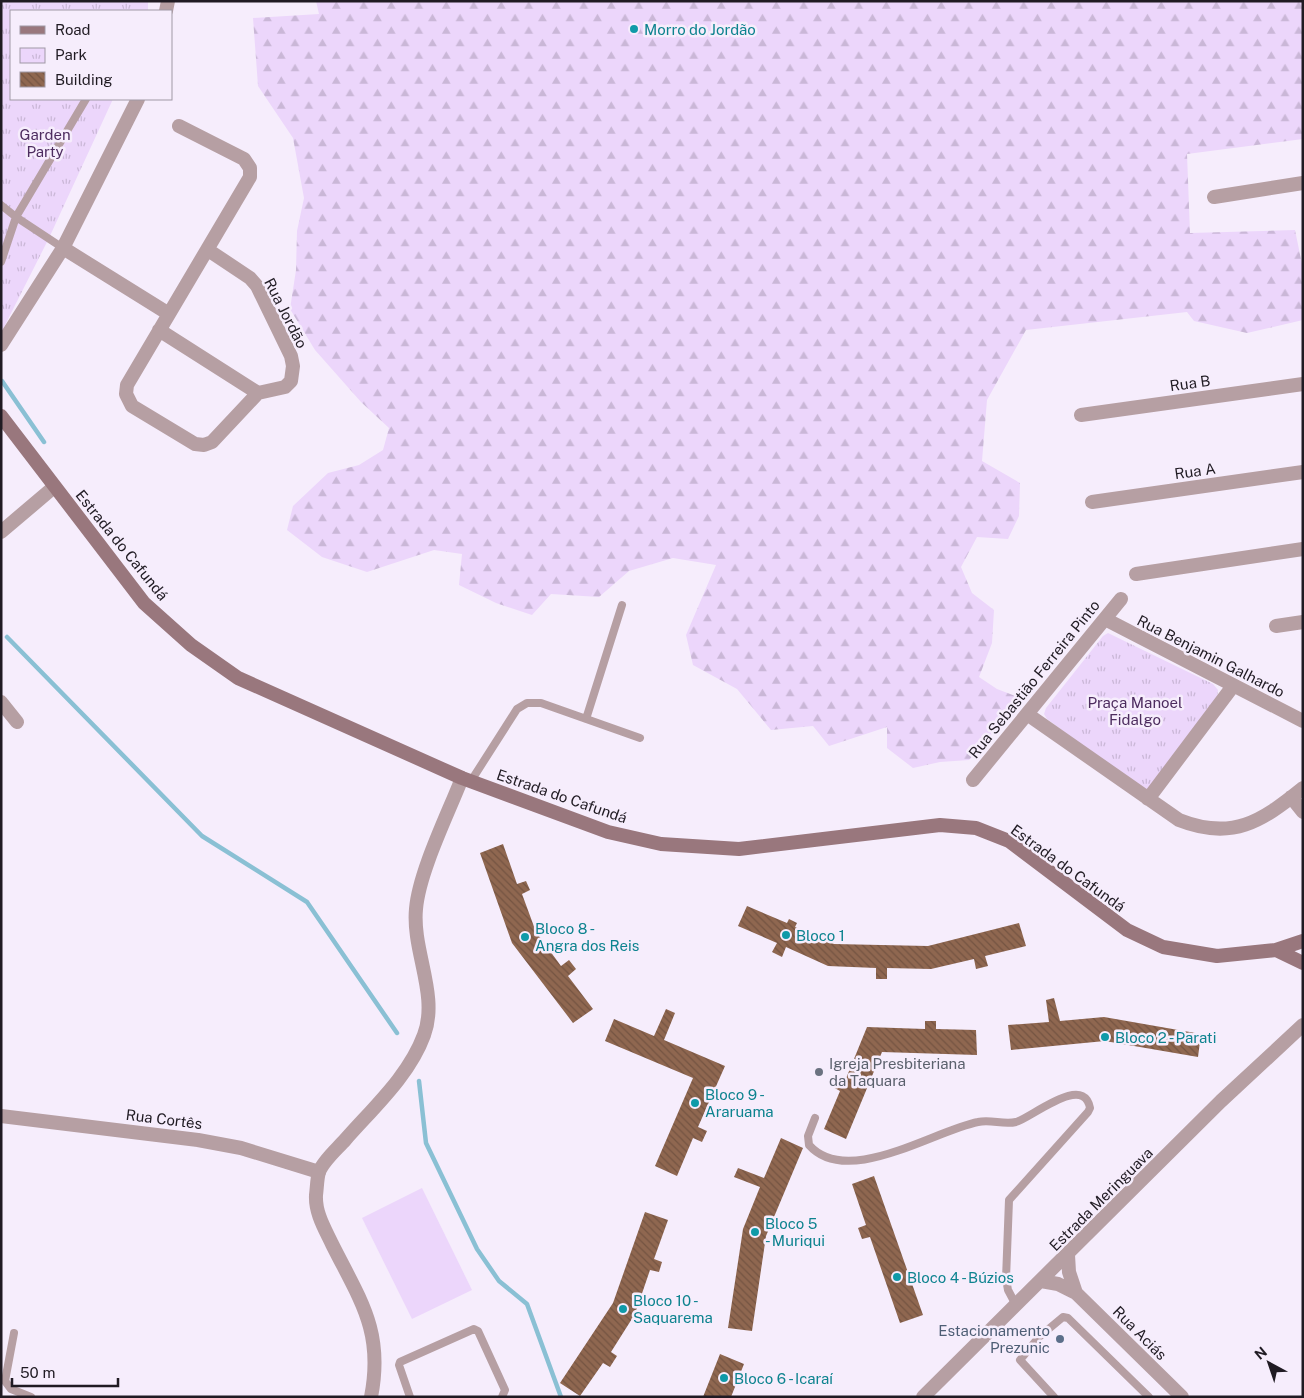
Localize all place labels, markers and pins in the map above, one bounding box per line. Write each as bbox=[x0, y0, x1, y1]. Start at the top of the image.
place label: Morro do Jordão bbox=[644, 21, 756, 38]
marker: Morro do Jordão bbox=[628, 23, 640, 35]
place label: Bloco 8 - Angra dos Reis bbox=[535, 920, 639, 954]
place label: Bloco 1 bbox=[796, 927, 845, 944]
marker: Bloco 1 bbox=[780, 929, 792, 941]
marker: Bloco 8 - Angra dos Reis bbox=[519, 931, 531, 943]
place label: Bloco 2 - Parati bbox=[1115, 1029, 1216, 1046]
marker: Bloco 2 - Parati bbox=[1099, 1031, 1111, 1043]
place label: Igreja Presbiteriana da Taquara bbox=[829, 1055, 966, 1089]
marker: Igreja Presbiteriana da Taquara bbox=[813, 1066, 825, 1078]
place label: Bloco 9 - Araruama bbox=[705, 1086, 774, 1120]
marker: Bloco 9 - Araruama bbox=[689, 1097, 701, 1109]
place label: Bloco 5 - Muriqui bbox=[765, 1215, 825, 1249]
marker: Bloco 5 - Muriqui bbox=[749, 1226, 761, 1238]
place label: Bloco 4 - Búzios bbox=[907, 1269, 1014, 1286]
marker: Bloco 4 - Búzios bbox=[891, 1271, 903, 1283]
place label: Bloco 10 - Saquarema bbox=[633, 1292, 713, 1326]
marker: Bloco 10 - Saquarema bbox=[617, 1303, 629, 1315]
place label: Estacionamento Prezunic bbox=[938, 1322, 1050, 1356]
marker: Estacionamento Prezunic bbox=[1054, 1333, 1066, 1345]
place label: Bloco 6 - Icaraí bbox=[734, 1370, 833, 1387]
marker: Bloco 6 - Icaraí bbox=[718, 1372, 730, 1384]

